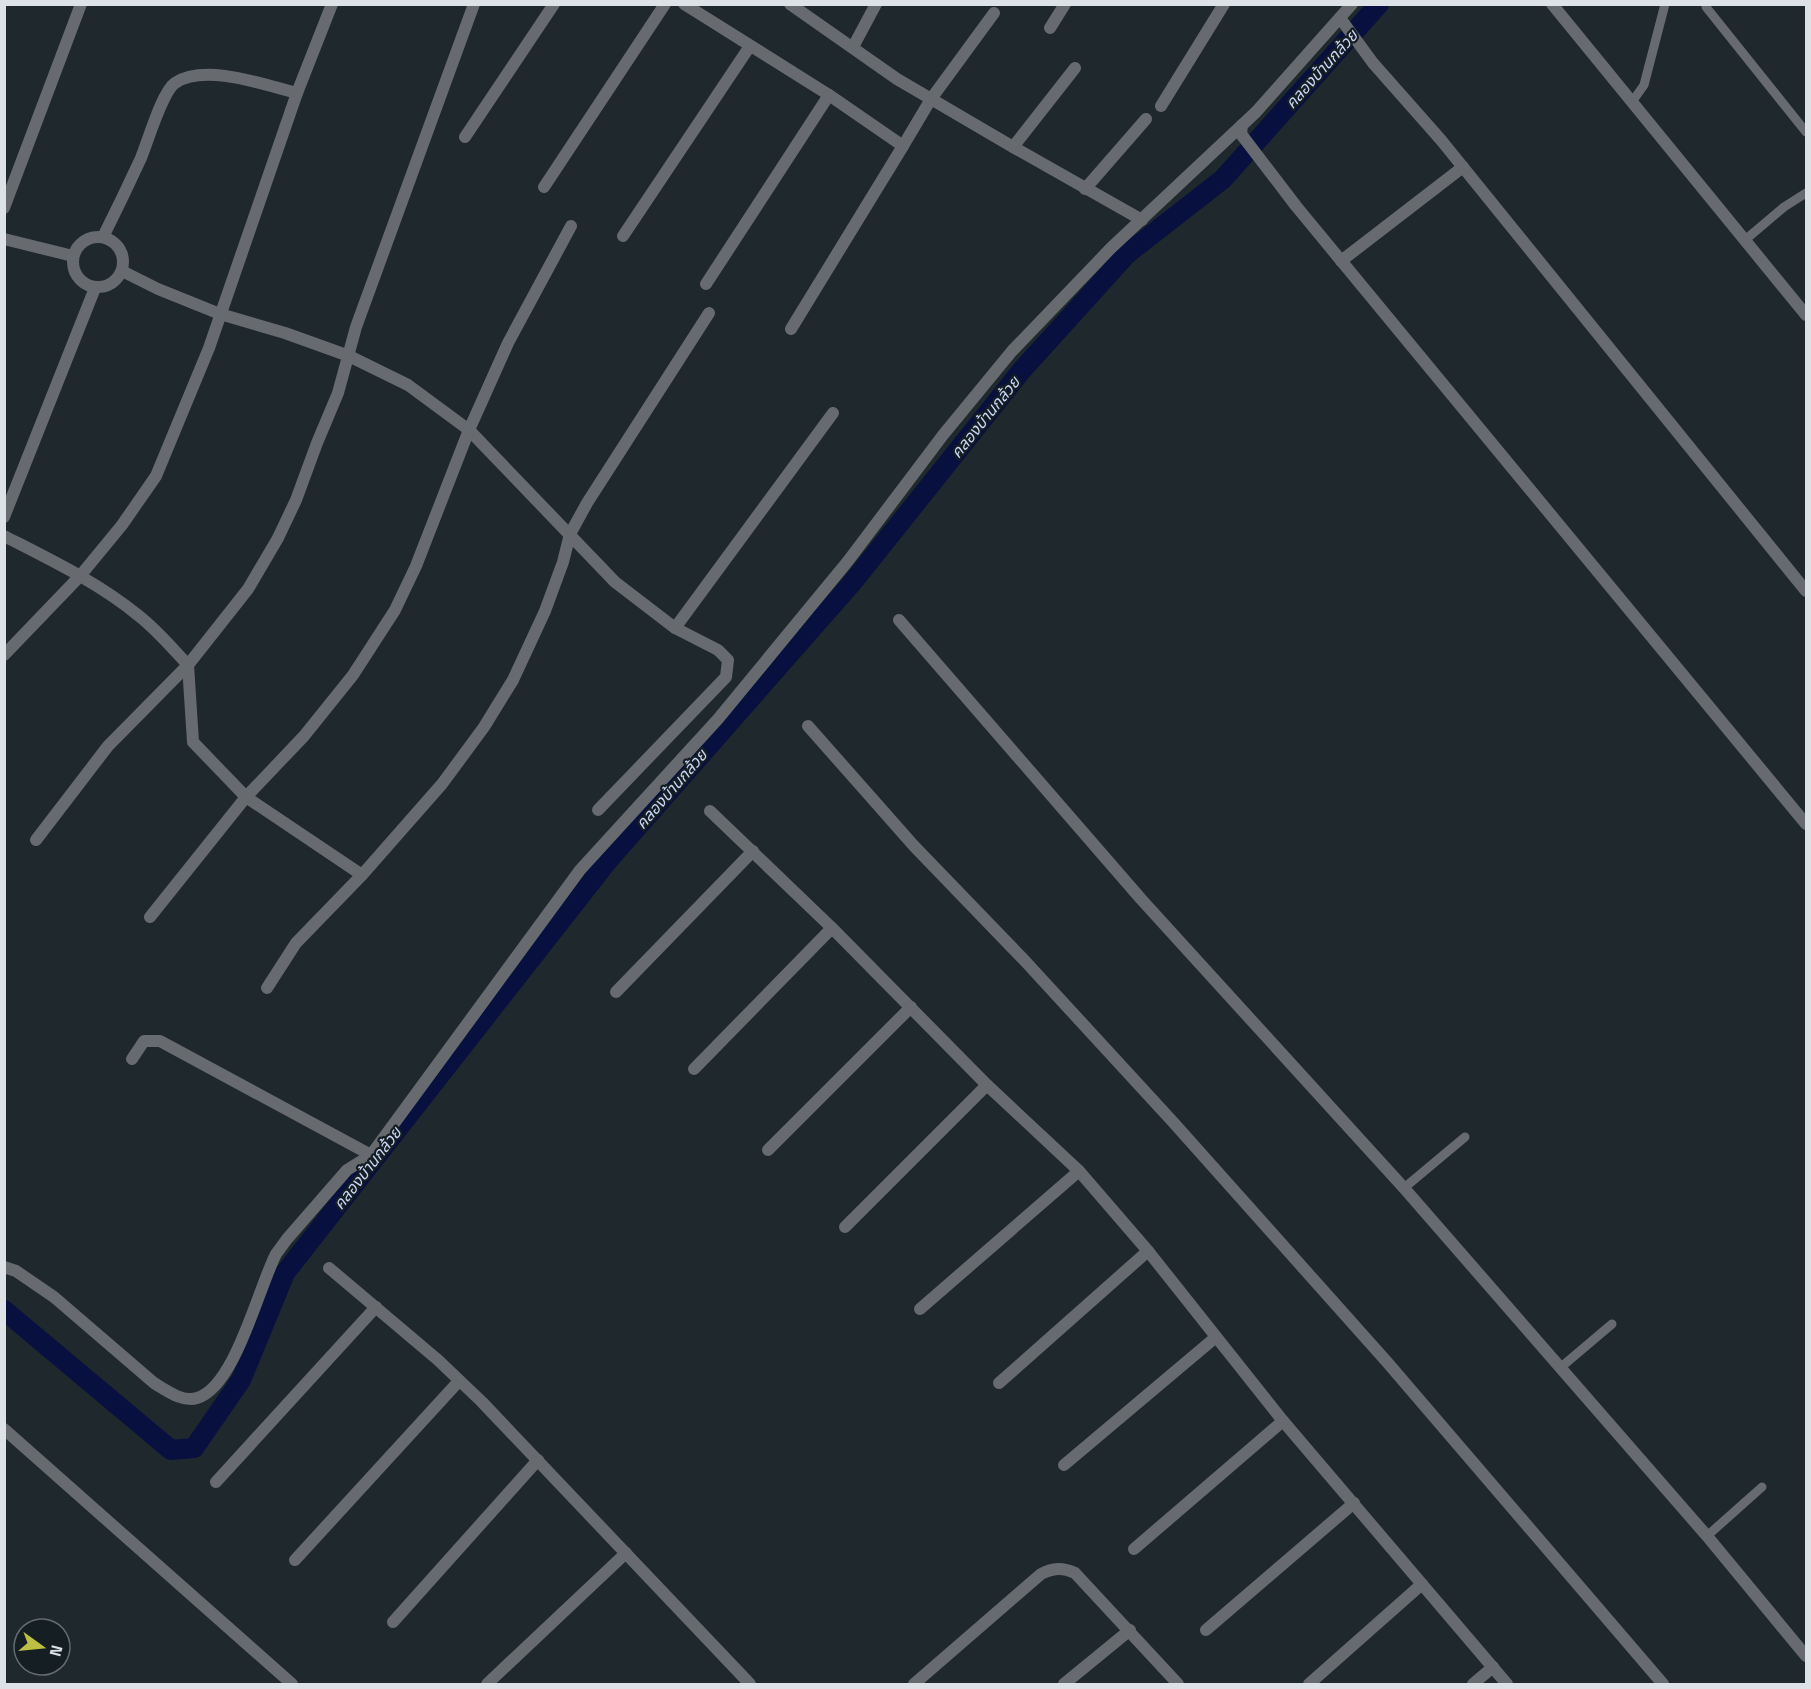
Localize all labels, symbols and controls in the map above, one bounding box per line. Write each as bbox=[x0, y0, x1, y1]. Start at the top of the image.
water label: คลองบ้านกล้วย bbox=[1279, 23, 1364, 114]
water label: คลองบ้านกล้วย bbox=[945, 370, 1026, 463]
water label: คลองบ้านกล้วย bbox=[630, 743, 713, 834]
water label: คลองบ้านกล้วย bbox=[327, 1121, 408, 1214]
north arrow bbox=[12, 1617, 72, 1677]
text: N bbox=[43, 1642, 70, 1659]

